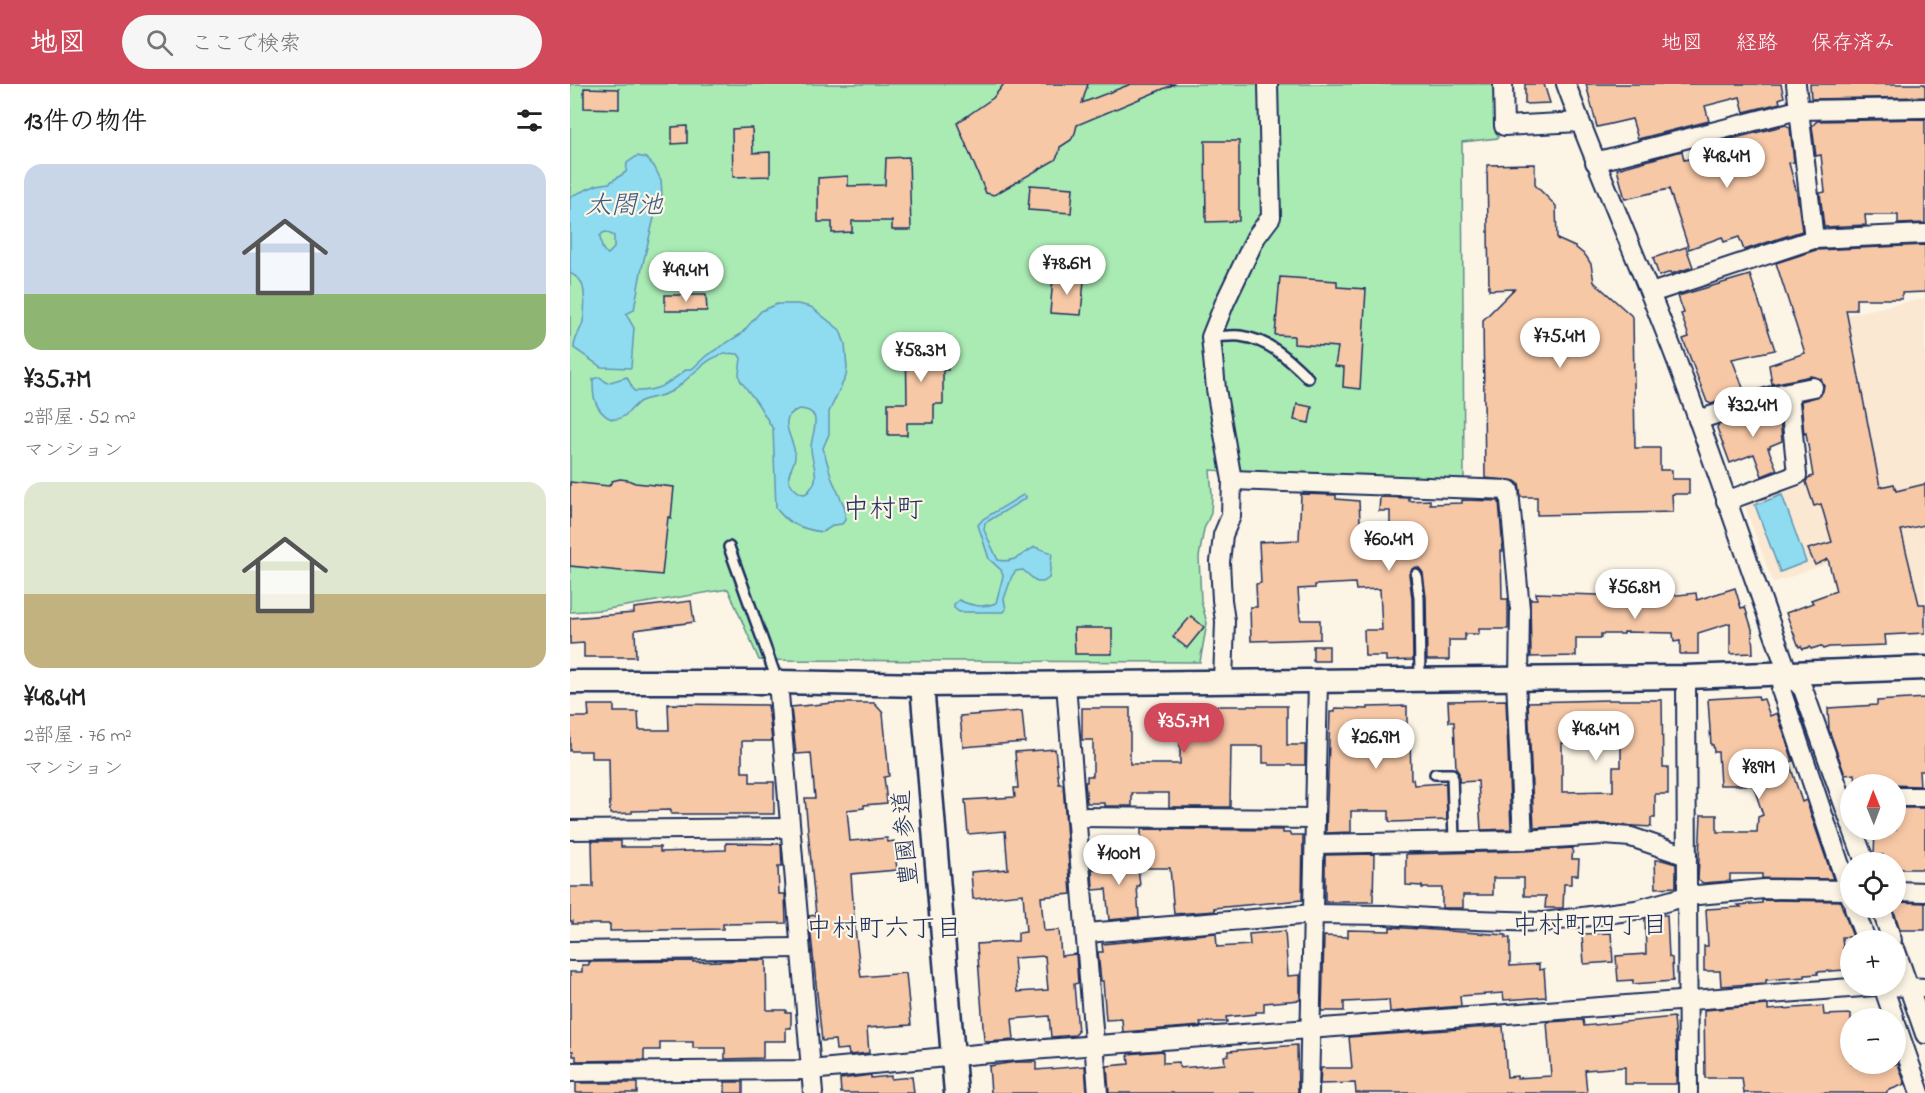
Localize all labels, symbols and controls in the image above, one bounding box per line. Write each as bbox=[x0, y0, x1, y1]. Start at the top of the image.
search box bbox=[122, 15, 542, 69]
text: 地図 bbox=[30, 24, 86, 65]
icon: search bbox=[143, 26, 176, 59]
text: ここで検索 bbox=[191, 29, 301, 61]
text: 地図 bbox=[1661, 29, 1703, 59]
text: 経路 bbox=[1736, 29, 1778, 59]
text: 保存済み bbox=[1811, 29, 1895, 59]
text: 13件の物件 bbox=[24, 104, 147, 142]
icon: filters bbox=[513, 104, 546, 137]
pin: ¥48.4M bbox=[1678, 138, 1776, 189]
text: ¥48.4M bbox=[1703, 143, 1751, 172]
water label: 太閤池 bbox=[585, 188, 664, 226]
icon: home bbox=[231, 203, 339, 311]
pin: ¥78.6M bbox=[1018, 245, 1116, 296]
text: ¥78.6M bbox=[1043, 250, 1091, 279]
pin: ¥49.4M bbox=[637, 252, 735, 303]
text: ¥49.4M bbox=[663, 257, 709, 286]
pin: ¥75.4M bbox=[1511, 318, 1609, 369]
text: ¥75.4M bbox=[1534, 323, 1586, 352]
pin: ¥58.3M bbox=[872, 332, 970, 383]
text: ¥58.3M bbox=[895, 337, 947, 366]
text: ¥35.7M bbox=[24, 362, 92, 400]
pin: ¥32.4M bbox=[1704, 387, 1802, 438]
text: ¥32.4M bbox=[1728, 392, 1778, 421]
text: 2部屋 · 52 m² bbox=[24, 404, 136, 433]
text: マンション bbox=[24, 437, 123, 466]
district label: 中村町 bbox=[843, 491, 924, 530]
icon: home bbox=[231, 521, 339, 629]
pin: ¥60.4M bbox=[1340, 521, 1438, 572]
text: ¥60.4M bbox=[1364, 526, 1414, 555]
pin: ¥56.8M bbox=[1586, 569, 1684, 620]
text: ¥56.8M bbox=[1609, 574, 1661, 603]
text: ¥48.4M bbox=[24, 680, 86, 718]
pin: ¥35.7M bbox=[1135, 703, 1233, 754]
text: ¥35.7M bbox=[1158, 708, 1210, 737]
pin: ¥48.4M bbox=[1547, 711, 1645, 762]
text: ¥48.4M bbox=[1572, 716, 1620, 745]
pin: ¥26.9M bbox=[1327, 719, 1425, 770]
text: 2部屋 · 76 m² bbox=[24, 722, 132, 751]
text: ¥26.9M bbox=[1352, 724, 1400, 753]
pin: ¥89M bbox=[1723, 749, 1795, 800]
text: ¥89M bbox=[1742, 754, 1776, 783]
text: マンション bbox=[24, 755, 123, 784]
north arrow bbox=[1840, 774, 1906, 840]
map controls bbox=[1840, 774, 1906, 1074]
street label: 豊國参道 bbox=[885, 789, 929, 887]
pin: ¥100M bbox=[1077, 835, 1161, 886]
text: ¥100M bbox=[1097, 840, 1141, 869]
button: locate bbox=[1840, 852, 1906, 918]
district label: 中村町四丁目 bbox=[1512, 908, 1668, 946]
district label: 中村町六丁目 bbox=[806, 911, 962, 949]
button: + bbox=[1840, 930, 1906, 996]
button: − bbox=[1840, 1008, 1906, 1074]

